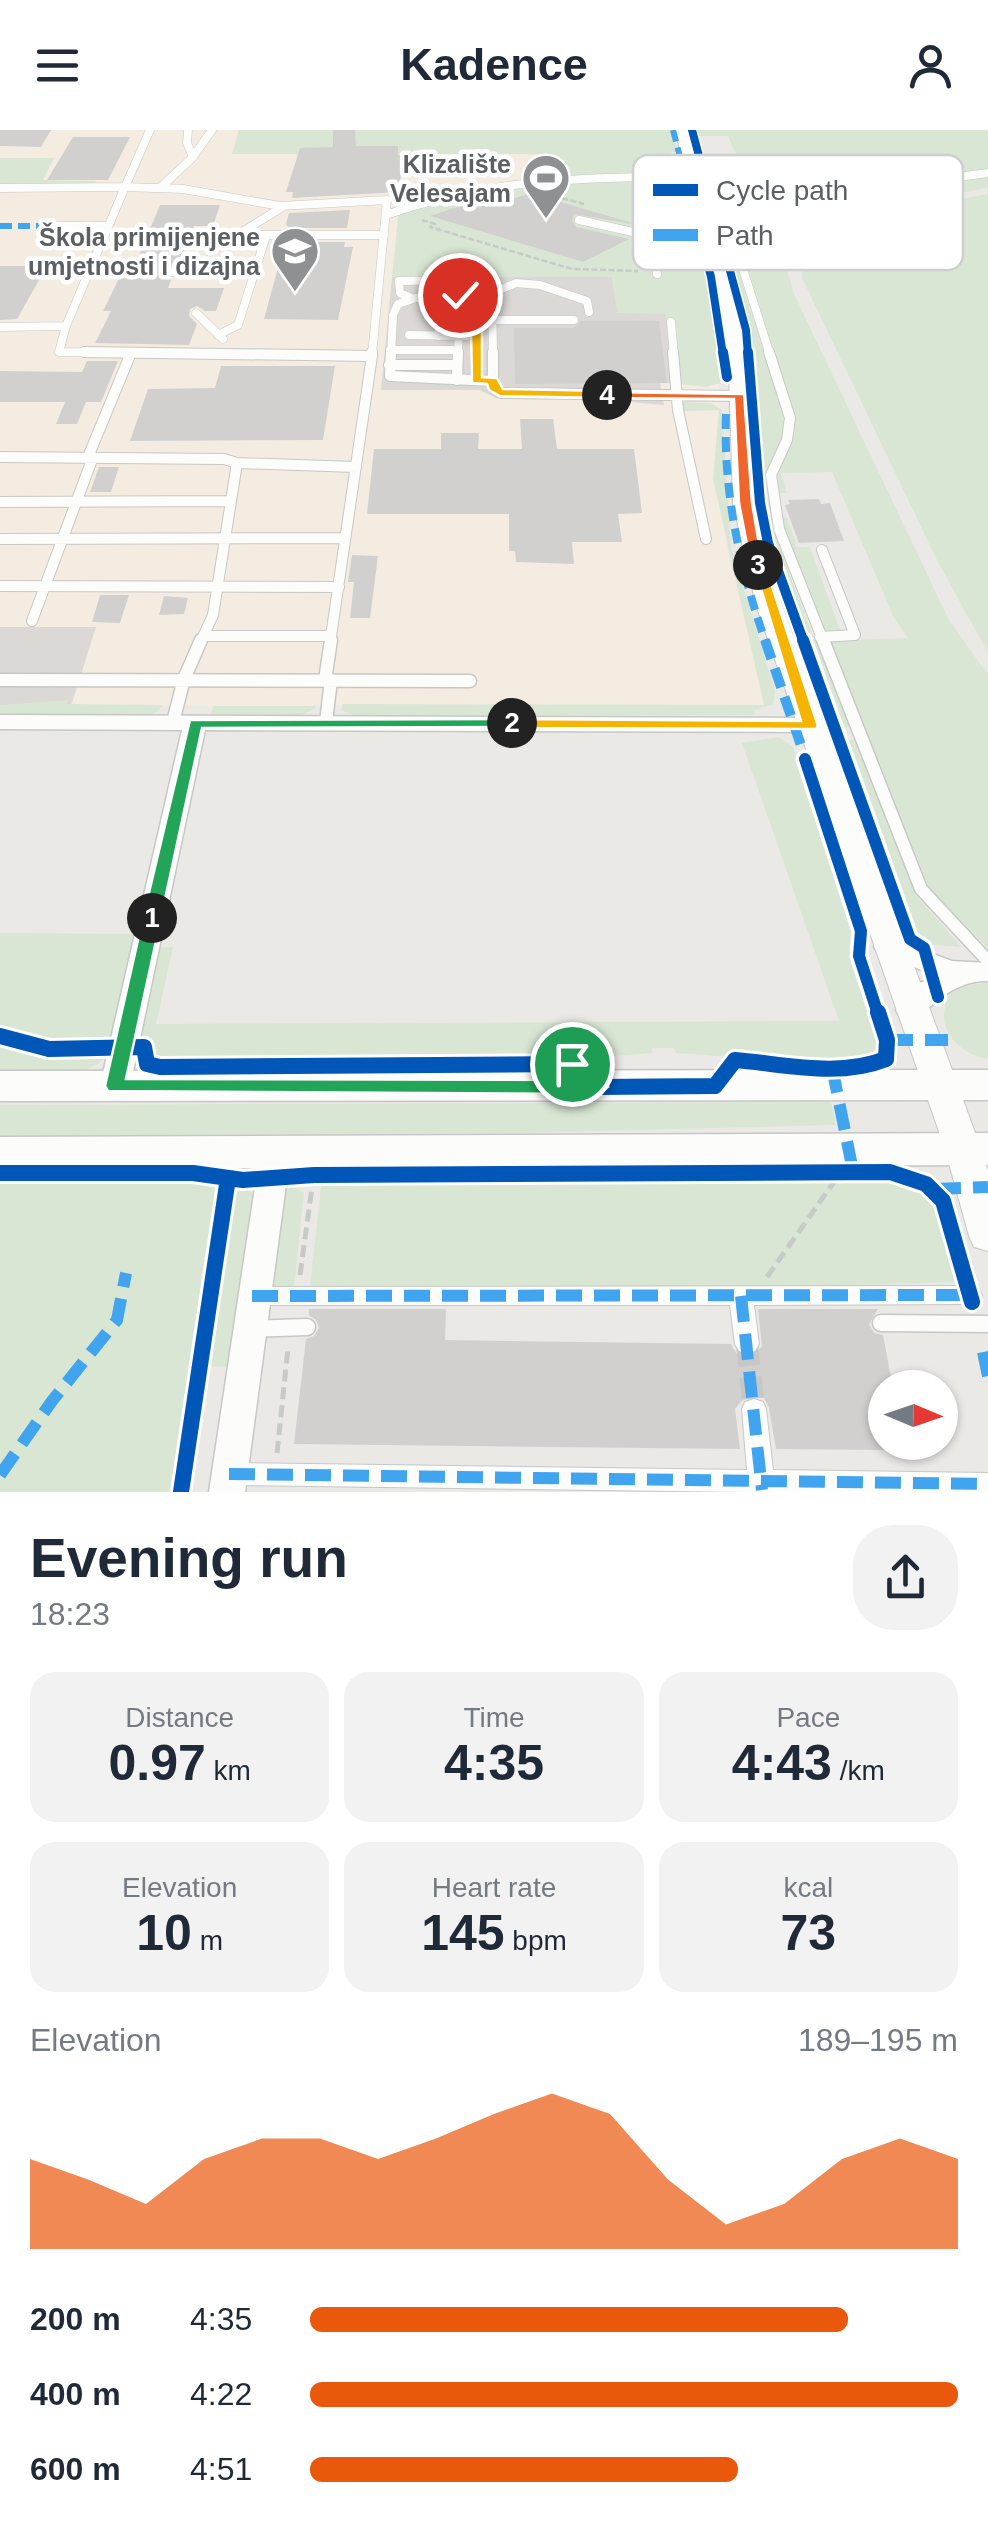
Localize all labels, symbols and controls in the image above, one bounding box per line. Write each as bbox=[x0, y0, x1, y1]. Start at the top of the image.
icon: menu bbox=[30, 38, 85, 93]
icon: person bbox=[903, 38, 958, 93]
text: Kadence bbox=[400, 39, 588, 90]
place label: Klizalište Velesajam bbox=[390, 150, 511, 207]
sports icon: Klizalište Velesajam bbox=[520, 152, 572, 220]
legend bbox=[633, 155, 963, 270]
text: Cycle path bbox=[716, 175, 848, 206]
text: Path bbox=[716, 220, 774, 251]
place label: Škola primijenjene umjetnosti i dizajna bbox=[28, 222, 261, 280]
school or university icon: Škola primijenjene umjetnosti i dizajna bbox=[269, 225, 321, 293]
pin bbox=[418, 253, 503, 338]
icon: check bbox=[433, 268, 488, 323]
pin: 4 bbox=[582, 370, 632, 420]
text: 4 bbox=[599, 379, 615, 410]
pin: 3 bbox=[733, 540, 783, 590]
text: 3 bbox=[750, 549, 766, 580]
pin: 2 bbox=[487, 698, 537, 748]
text: 2 bbox=[504, 707, 520, 738]
pin: 1 bbox=[127, 893, 177, 943]
text: 1 bbox=[144, 902, 160, 933]
pin bbox=[530, 1022, 615, 1107]
icon: arrive bbox=[545, 1037, 600, 1092]
north arrow bbox=[868, 1370, 958, 1460]
map controls bbox=[868, 1370, 958, 1460]
button: share bbox=[853, 1525, 958, 1630]
text: Evening run bbox=[30, 1527, 348, 1589]
text: 18:23 bbox=[30, 1596, 110, 1632]
text: Distance bbox=[125, 1702, 234, 1733]
text: Time bbox=[463, 1702, 525, 1733]
text: Pace bbox=[776, 1702, 840, 1733]
text: 0.97 bbox=[108, 1735, 206, 1791]
text: 4:35 bbox=[444, 1735, 544, 1791]
text: 4:43 bbox=[732, 1735, 832, 1791]
text: km bbox=[206, 1755, 251, 1786]
text: /km bbox=[832, 1755, 885, 1786]
text: Elevation bbox=[122, 1872, 237, 1903]
text: Heart rate bbox=[432, 1872, 556, 1903]
text: kcal bbox=[783, 1872, 833, 1903]
text: 10 bbox=[136, 1905, 192, 1961]
text: 145 bbox=[421, 1905, 505, 1961]
text: 73 bbox=[781, 1905, 836, 1961]
text: m bbox=[192, 1925, 223, 1956]
text: bpm bbox=[505, 1925, 567, 1956]
text: Elevation bbox=[30, 2022, 162, 2058]
text: 189–195 m bbox=[798, 2022, 958, 2058]
text: 200 m bbox=[30, 2301, 121, 2337]
text: 4:35 bbox=[190, 2301, 252, 2337]
text: 400 m bbox=[30, 2376, 121, 2412]
text: 4:22 bbox=[190, 2376, 252, 2412]
text: 600 m bbox=[30, 2451, 121, 2487]
text: 4:51 bbox=[190, 2451, 252, 2487]

